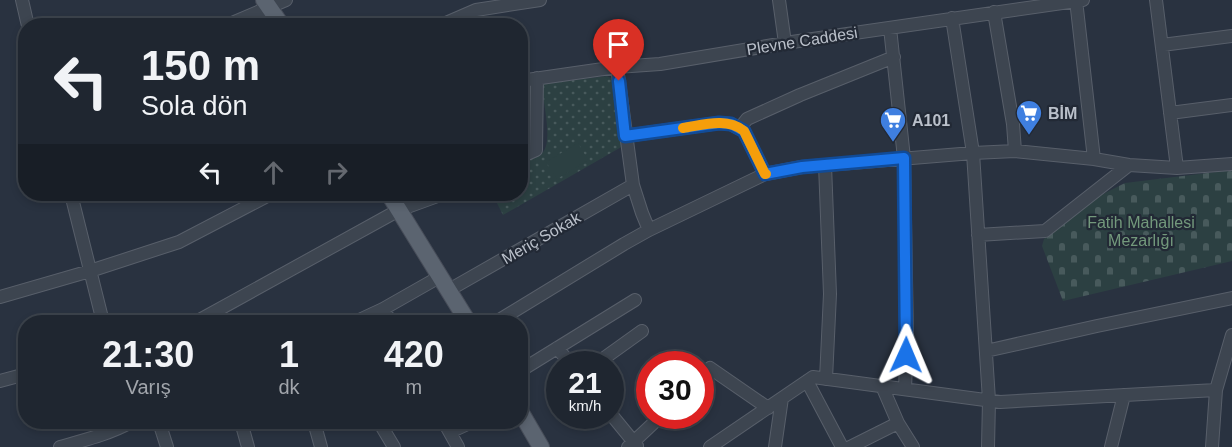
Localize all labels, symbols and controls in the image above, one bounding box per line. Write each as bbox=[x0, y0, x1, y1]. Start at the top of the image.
pin bbox=[593, 19, 644, 81]
street label: Plevne Caddesi bbox=[745, 24, 859, 58]
icon: arrive bbox=[602, 28, 635, 61]
icon: left bbox=[42, 42, 120, 120]
text: 150 m bbox=[141, 42, 260, 89]
text: Sola dön bbox=[141, 91, 248, 121]
supermarket icon: BİM bbox=[1014, 98, 1044, 136]
supermarket icon: A101 bbox=[878, 105, 908, 143]
place label: BİM bbox=[1048, 105, 1077, 122]
place label: A101 bbox=[912, 112, 950, 129]
icon: left bbox=[194, 156, 227, 189]
icon: ahead bbox=[257, 156, 290, 189]
icon: right bbox=[320, 156, 353, 189]
street label: Meriç Sokak bbox=[499, 208, 584, 267]
park label: Fatih Mahallesi Mezarlığı bbox=[1087, 214, 1195, 249]
position arrow bbox=[874, 323, 938, 387]
text: 21:30 bbox=[102, 334, 194, 375]
text: 1 bbox=[279, 334, 299, 375]
text: 420 bbox=[384, 334, 444, 375]
speed limit sign: 30 bbox=[636, 351, 714, 429]
text: 21 bbox=[568, 366, 602, 399]
text: Varış bbox=[126, 376, 171, 398]
text: dk bbox=[278, 376, 300, 398]
text: m bbox=[405, 376, 422, 398]
text: km/h bbox=[569, 397, 601, 414]

